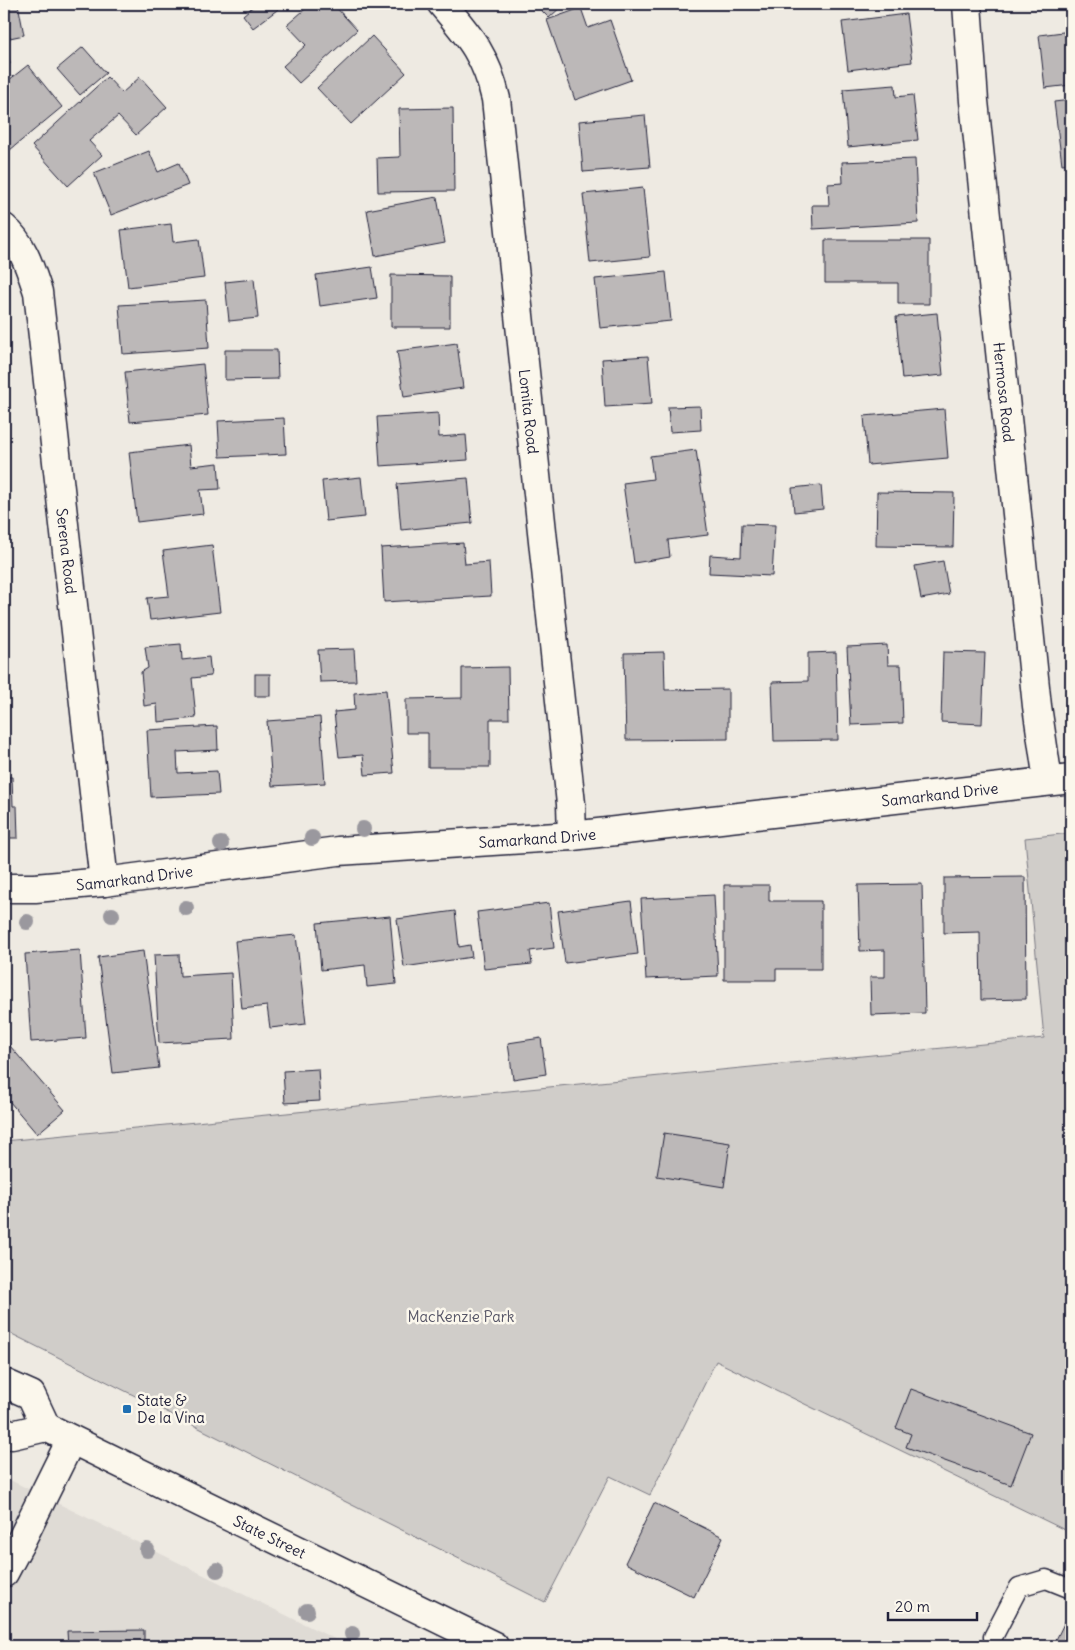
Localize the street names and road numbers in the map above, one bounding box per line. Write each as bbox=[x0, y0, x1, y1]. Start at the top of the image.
street label: Hermosa Road bbox=[990, 341, 1019, 443]
street label: Lomita Road bbox=[515, 368, 543, 455]
street label: Serena Road bbox=[53, 507, 81, 595]
street label: Samarkand Drive bbox=[880, 778, 999, 810]
street label: Samarkand Drive bbox=[478, 824, 597, 851]
street label: Samarkand Drive bbox=[75, 861, 194, 894]
street label: State Street bbox=[230, 1511, 309, 1562]

